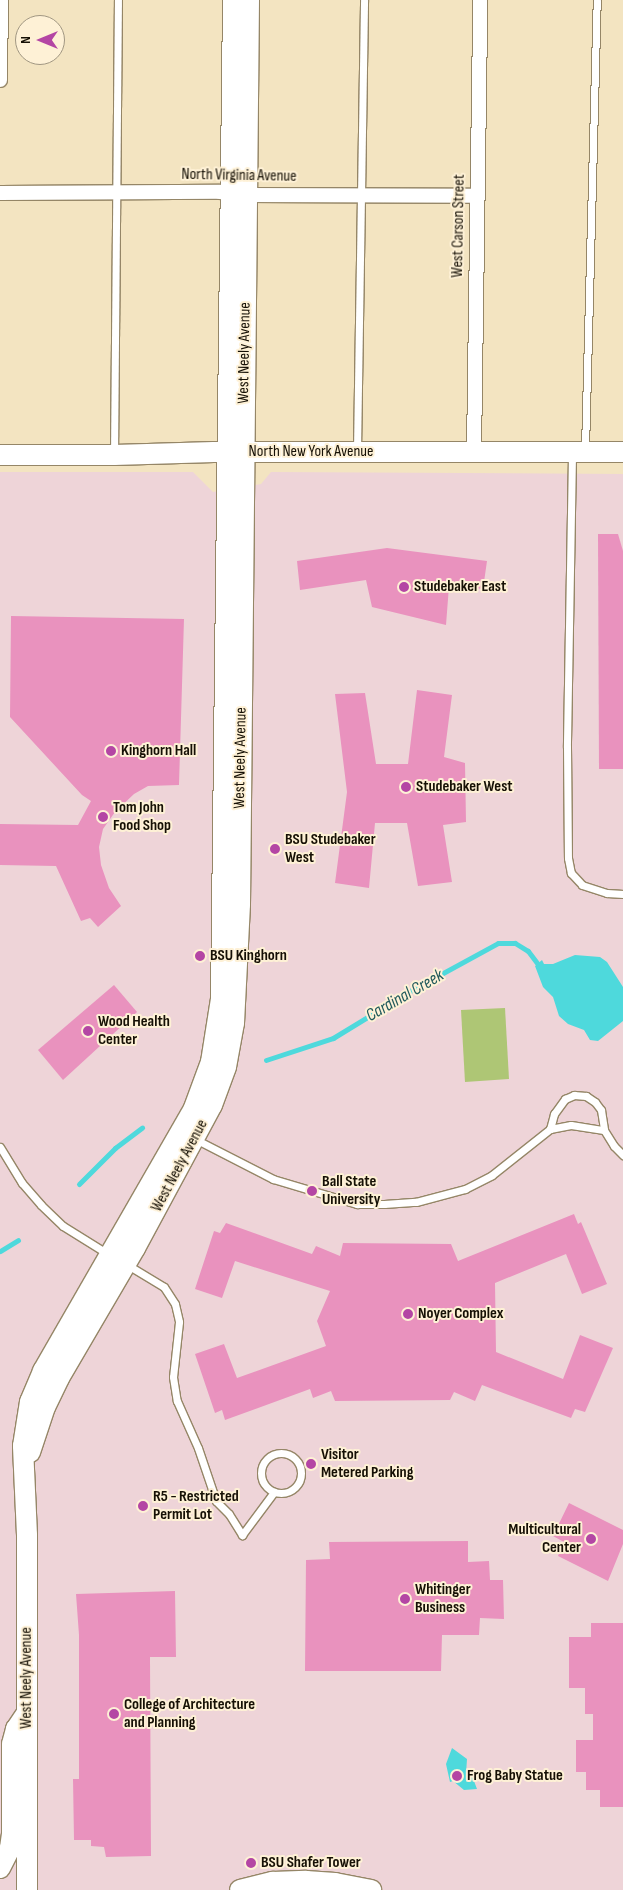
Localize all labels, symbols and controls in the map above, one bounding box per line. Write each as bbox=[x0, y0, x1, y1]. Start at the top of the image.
north arrow bbox=[15, 15, 65, 65]
text: N bbox=[17, 36, 34, 44]
street label: North Virginia Avenue bbox=[181, 165, 297, 187]
street label: West Carson Street bbox=[449, 174, 469, 278]
street label: West Neely Avenue bbox=[235, 302, 255, 404]
street label: North New York Avenue bbox=[249, 442, 373, 462]
place label: Studebaker East bbox=[414, 577, 506, 597]
marker: Studebaker East bbox=[398, 581, 410, 593]
street label: West Neely Avenue bbox=[231, 707, 251, 809]
place label: Kinghorn Hall bbox=[121, 741, 196, 761]
marker: Kinghorn Hall bbox=[105, 745, 117, 757]
place label: Studebaker West bbox=[416, 777, 513, 797]
marker: Studebaker West bbox=[400, 781, 412, 793]
place label: Tom John Food Shop bbox=[113, 798, 171, 836]
marker: Tom John Food Shop bbox=[97, 811, 109, 823]
place label: BSU Studebaker West bbox=[285, 830, 376, 868]
marker: BSU Studebaker West bbox=[269, 843, 281, 855]
place label: BSU Kinghorn bbox=[210, 946, 287, 966]
marker: BSU Kinghorn bbox=[194, 950, 206, 962]
water label: Cardinal Creek bbox=[362, 965, 448, 1027]
place label: Wood Health Center bbox=[98, 1012, 170, 1050]
marker: Wood Health Center bbox=[82, 1025, 94, 1037]
street label: West Neely Avenue bbox=[148, 1117, 212, 1215]
place label: Ball State University bbox=[322, 1172, 380, 1210]
marker: Ball State University bbox=[306, 1185, 318, 1197]
place label: Noyer Complex bbox=[418, 1304, 503, 1324]
marker: Noyer Complex bbox=[402, 1308, 414, 1320]
place label: Visitor Metered Parking bbox=[321, 1445, 413, 1483]
marker: Visitor Metered Parking bbox=[305, 1458, 317, 1470]
place label: R5 - Restricted Permit Lot bbox=[153, 1487, 239, 1525]
marker: R5 - Restricted Permit Lot bbox=[137, 1500, 149, 1512]
place label: Multicultural Center bbox=[508, 1520, 581, 1558]
marker: Multicultural Center bbox=[585, 1533, 597, 1545]
place label: Whitinger Business bbox=[415, 1580, 471, 1618]
marker: Whitinger Business bbox=[399, 1593, 411, 1605]
street label: West Neely Avenue bbox=[17, 1627, 37, 1729]
place label: College of Architecture and Planning bbox=[124, 1695, 255, 1733]
marker: College of Architecture and Planning bbox=[108, 1708, 120, 1720]
place label: Frog Baby Statue bbox=[467, 1766, 563, 1786]
marker: Frog Baby Statue bbox=[451, 1770, 463, 1782]
place label: BSU Shafer Tower bbox=[261, 1853, 361, 1873]
marker: BSU Shafer Tower bbox=[245, 1857, 257, 1869]

